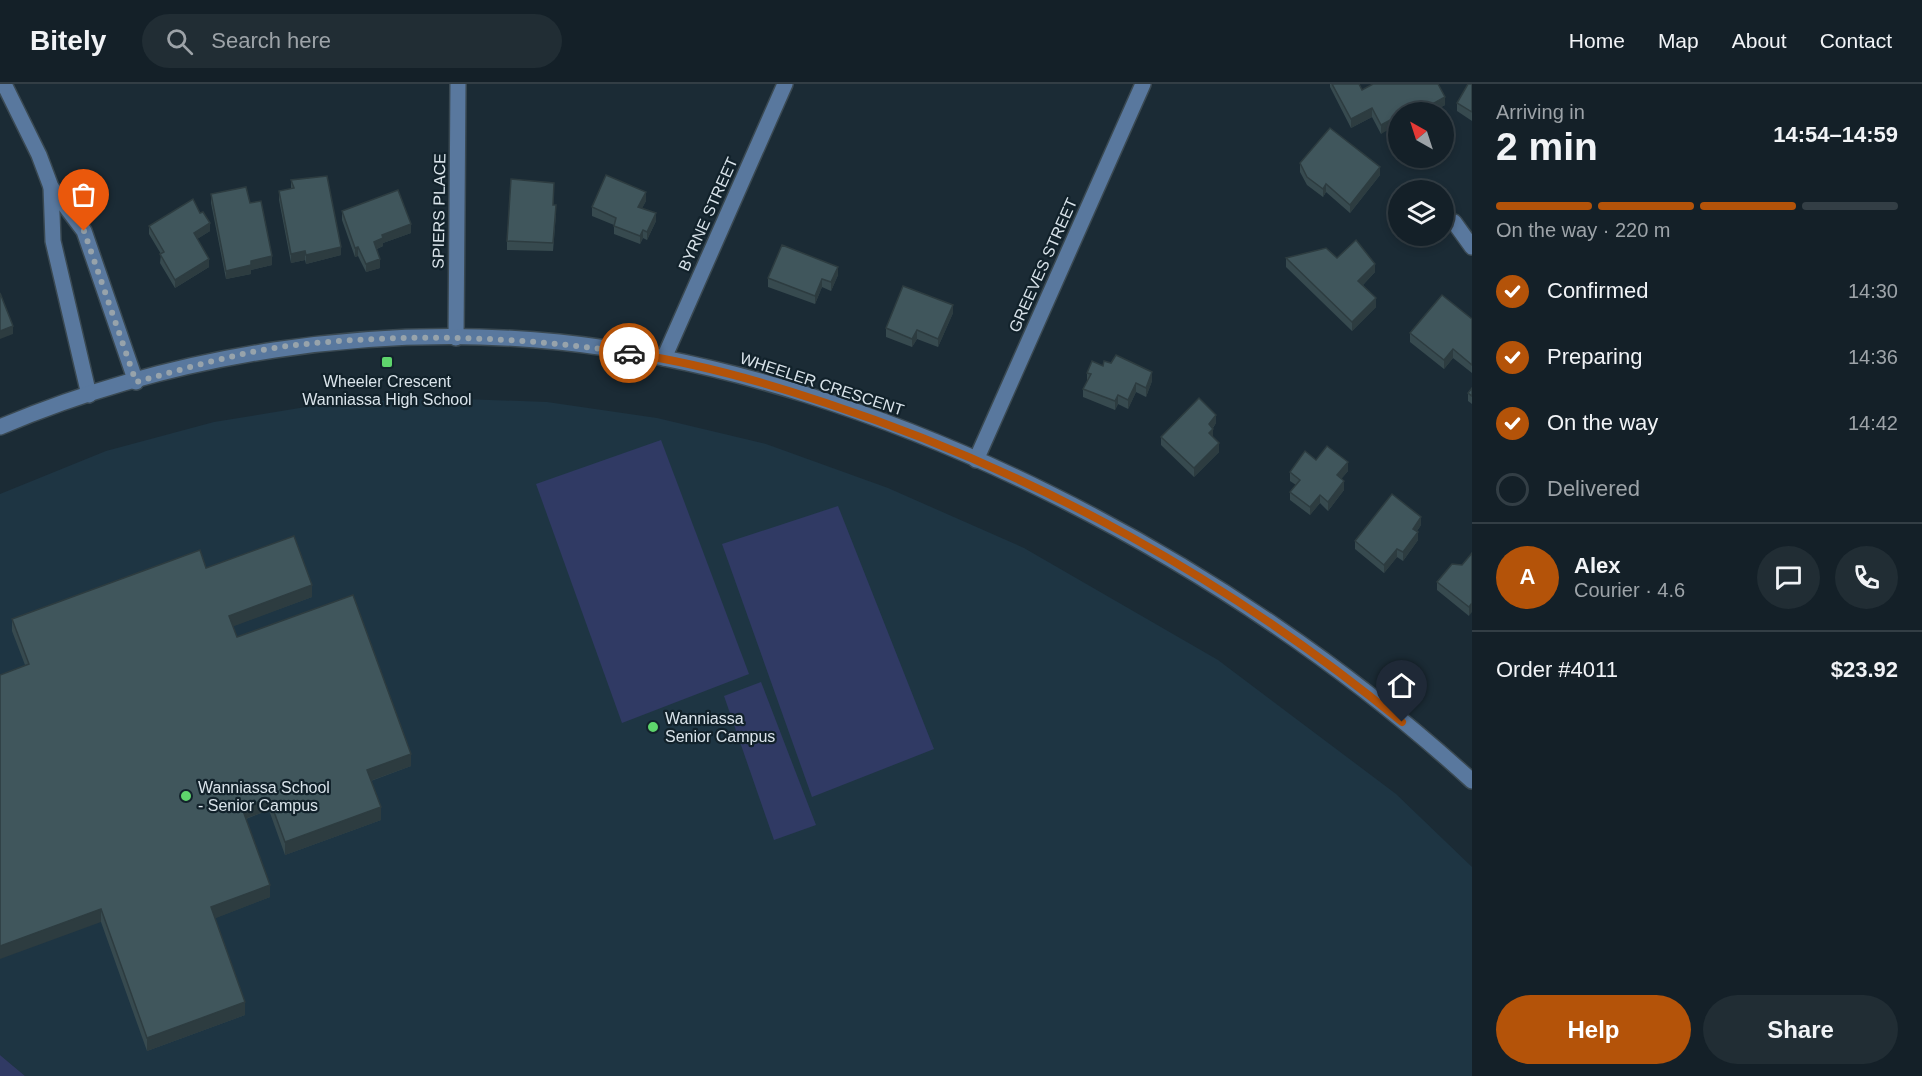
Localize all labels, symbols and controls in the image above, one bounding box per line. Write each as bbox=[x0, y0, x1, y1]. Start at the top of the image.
search box bbox=[142, 14, 562, 68]
text: Bitely bbox=[30, 25, 106, 56]
icon: search bbox=[163, 25, 196, 58]
text: Search here bbox=[211, 28, 331, 53]
text: Home bbox=[1569, 29, 1625, 52]
text: Map bbox=[1658, 29, 1699, 52]
text: About bbox=[1732, 29, 1787, 52]
text: Contact bbox=[1820, 29, 1892, 52]
text: Arriving in bbox=[1496, 101, 1585, 123]
north arrow bbox=[1388, 102, 1454, 168]
map controls bbox=[1388, 102, 1454, 246]
text: 14:54–14:59 bbox=[1773, 122, 1898, 147]
text: 2 min bbox=[1496, 125, 1598, 168]
street label: SPIERS PLACE bbox=[429, 153, 449, 269]
street label: BYRNE STREET bbox=[675, 154, 741, 273]
pin bbox=[58, 169, 109, 231]
icon: bag bbox=[67, 178, 100, 211]
button: layers bbox=[1388, 180, 1454, 246]
street label: GREEVES STREET bbox=[1006, 195, 1080, 335]
text: On the way · 220 m bbox=[1496, 219, 1671, 241]
icon: check bbox=[1496, 275, 1529, 308]
text: Confirmed bbox=[1547, 278, 1648, 303]
text: 14:30 bbox=[1848, 280, 1898, 302]
courier bbox=[599, 323, 659, 383]
icon: car bbox=[613, 337, 646, 370]
icon: check bbox=[1496, 341, 1529, 374]
text: Preparing bbox=[1547, 344, 1642, 369]
text: 14:36 bbox=[1848, 346, 1898, 368]
street label: WHEELER CRESCENT bbox=[738, 349, 906, 419]
marker: Wheeler Crescent Wanniassa High School bbox=[380, 355, 394, 369]
place label: Wheeler Crescent Wanniassa High School bbox=[302, 373, 472, 408]
icon: check bbox=[1496, 407, 1529, 440]
text: On the way bbox=[1547, 410, 1658, 435]
text: 14:42 bbox=[1848, 412, 1898, 434]
text: Delivered bbox=[1547, 476, 1640, 501]
button: chat bbox=[1757, 546, 1820, 609]
button: phone bbox=[1835, 546, 1898, 609]
text: Alex bbox=[1574, 553, 1620, 578]
text: A bbox=[1520, 564, 1535, 589]
text: Courier · 4.6 bbox=[1574, 579, 1685, 601]
text: Order #4011 bbox=[1496, 657, 1618, 682]
text: $23.92 bbox=[1831, 657, 1898, 682]
pin bbox=[1376, 660, 1427, 722]
icon: home bbox=[1385, 669, 1418, 702]
place label: Wanniassa Senior Campus bbox=[665, 710, 775, 745]
marker: Wanniassa Senior Campus bbox=[646, 720, 660, 734]
place label: Wanniassa School - Senior Campus bbox=[198, 779, 330, 814]
marker: Wanniassa School - Senior Campus bbox=[179, 789, 193, 803]
button: Help bbox=[1496, 995, 1691, 1064]
button: Share bbox=[1703, 995, 1898, 1064]

